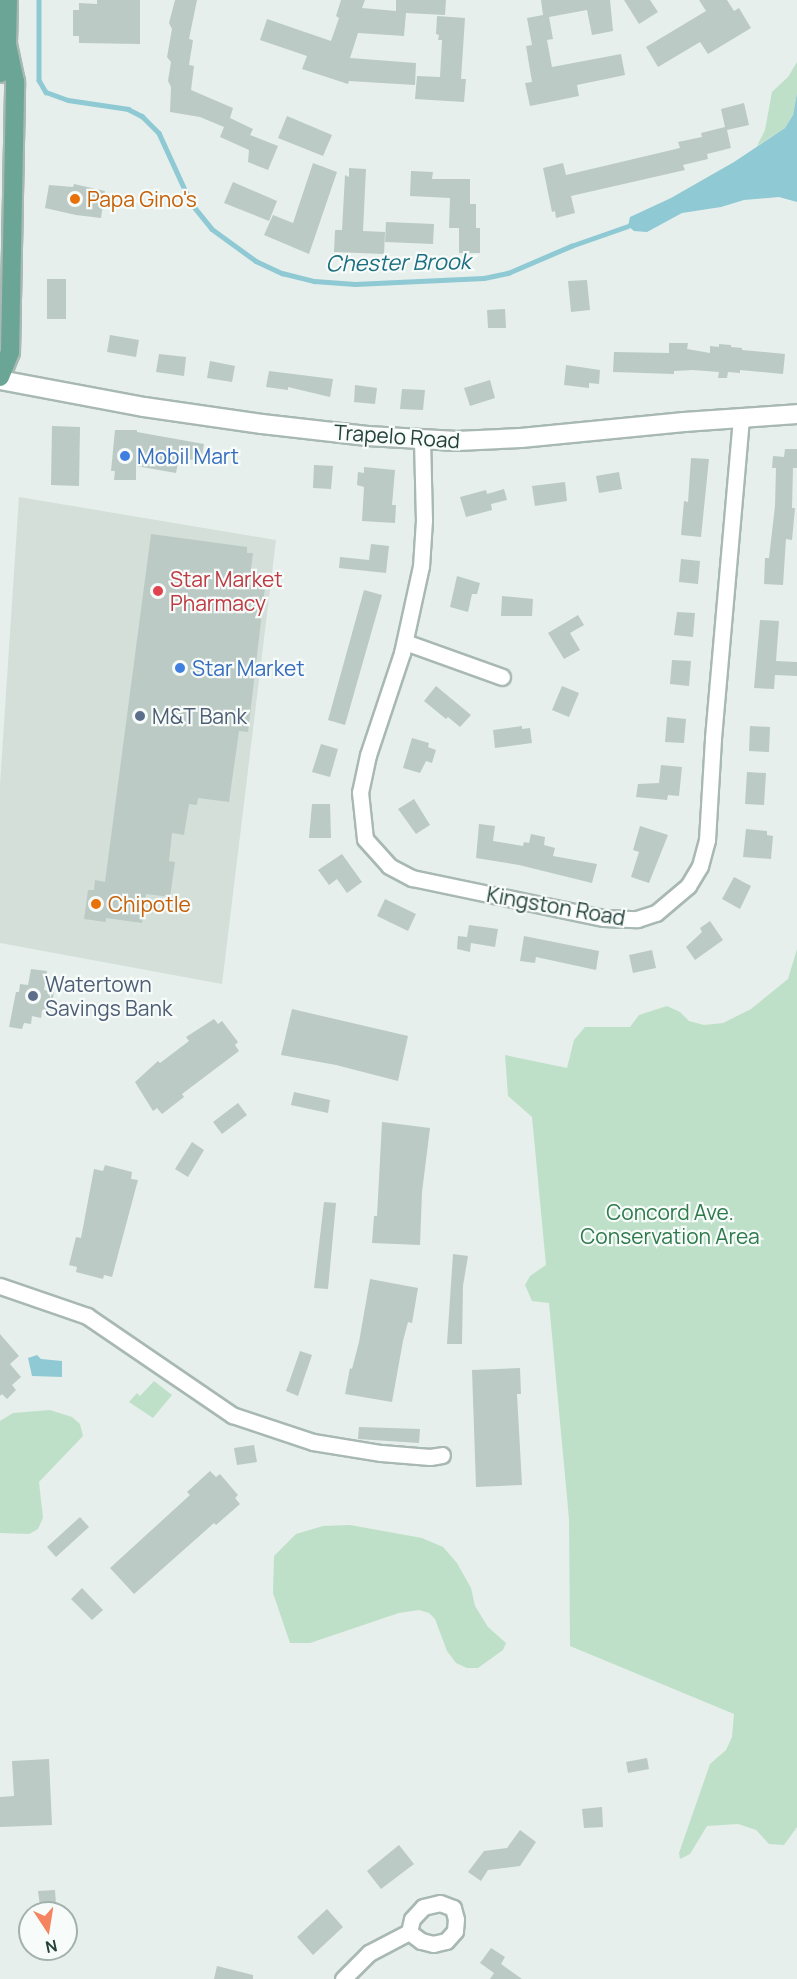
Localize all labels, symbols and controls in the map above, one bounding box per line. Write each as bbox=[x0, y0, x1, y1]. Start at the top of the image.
place label: Papa Gino's bbox=[87, 186, 197, 212]
marker: Papa Gino's bbox=[68, 192, 82, 206]
water label: Chester Brook bbox=[325, 249, 471, 277]
street label: Trapelo Road bbox=[333, 419, 461, 453]
place label: Mobil Mart bbox=[137, 443, 239, 469]
marker: Mobil Mart bbox=[118, 449, 132, 463]
place label: Star Market Pharmacy bbox=[170, 566, 283, 616]
marker: Star Market Pharmacy bbox=[151, 584, 165, 598]
place label: Star Market bbox=[192, 655, 305, 681]
marker: Star Market bbox=[173, 661, 187, 675]
place label: M&T Bank bbox=[152, 703, 247, 729]
marker: M&T Bank bbox=[133, 709, 147, 723]
street label: Kingston Road bbox=[485, 881, 627, 931]
place label: Chipotle bbox=[108, 891, 191, 917]
marker: Chipotle bbox=[89, 897, 103, 911]
place label: Watertown Savings Bank bbox=[45, 971, 172, 1021]
marker: Watertown Savings Bank bbox=[26, 989, 40, 1003]
park label: Concord Ave. Conservation Area bbox=[580, 1199, 760, 1249]
north arrow bbox=[18, 1901, 78, 1961]
text: N bbox=[43, 1935, 59, 1959]

